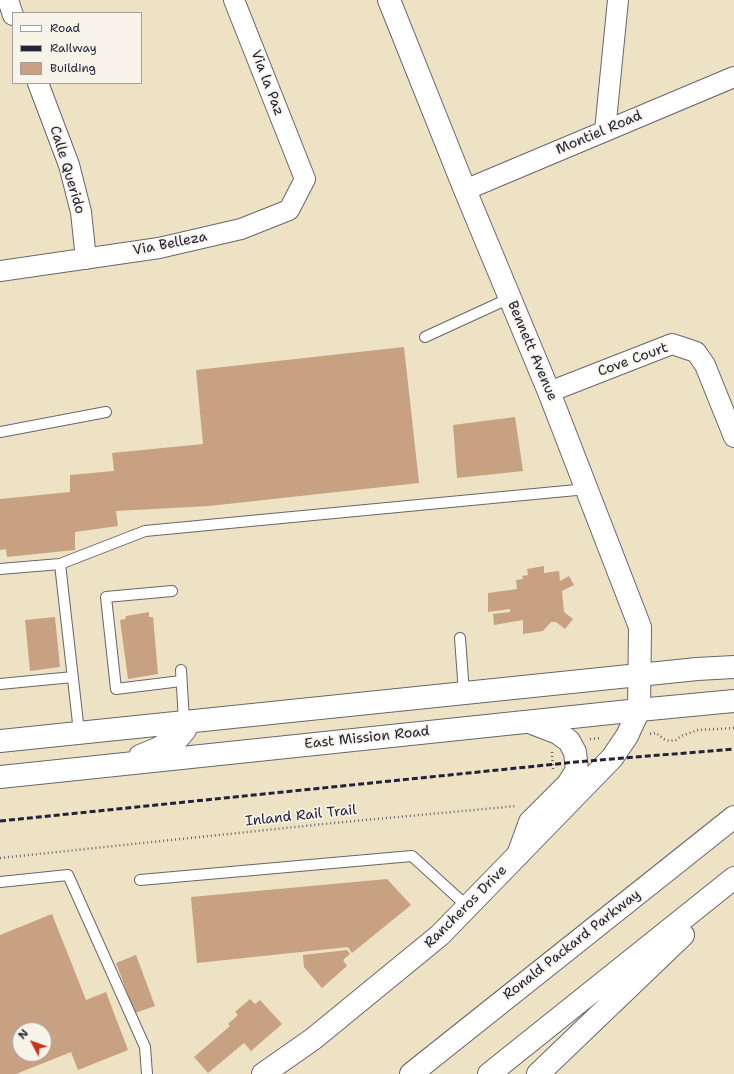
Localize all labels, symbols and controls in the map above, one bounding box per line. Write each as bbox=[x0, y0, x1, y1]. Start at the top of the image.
legend bbox=[12, 12, 142, 84]
text: Road bbox=[50, 20, 80, 36]
text: Railway bbox=[50, 40, 97, 56]
street label: Via la Paz bbox=[247, 48, 287, 118]
text: Building bbox=[50, 60, 96, 76]
street label: Montiel Road bbox=[553, 107, 645, 159]
street label: Calle Querido bbox=[46, 124, 88, 216]
street label: Via Belleza bbox=[131, 229, 209, 259]
street label: Bennett Avenue bbox=[503, 299, 561, 403]
street label: Cove Court bbox=[596, 340, 670, 380]
street label: East Mission Road bbox=[304, 723, 430, 753]
street label: Inland Rail Trail bbox=[245, 802, 357, 830]
street label: Rancheros Drive bbox=[421, 862, 511, 952]
street label: Ronald Packard Parkway bbox=[500, 886, 644, 1004]
north arrow bbox=[12, 1022, 52, 1062]
text: N bbox=[15, 1026, 32, 1043]

